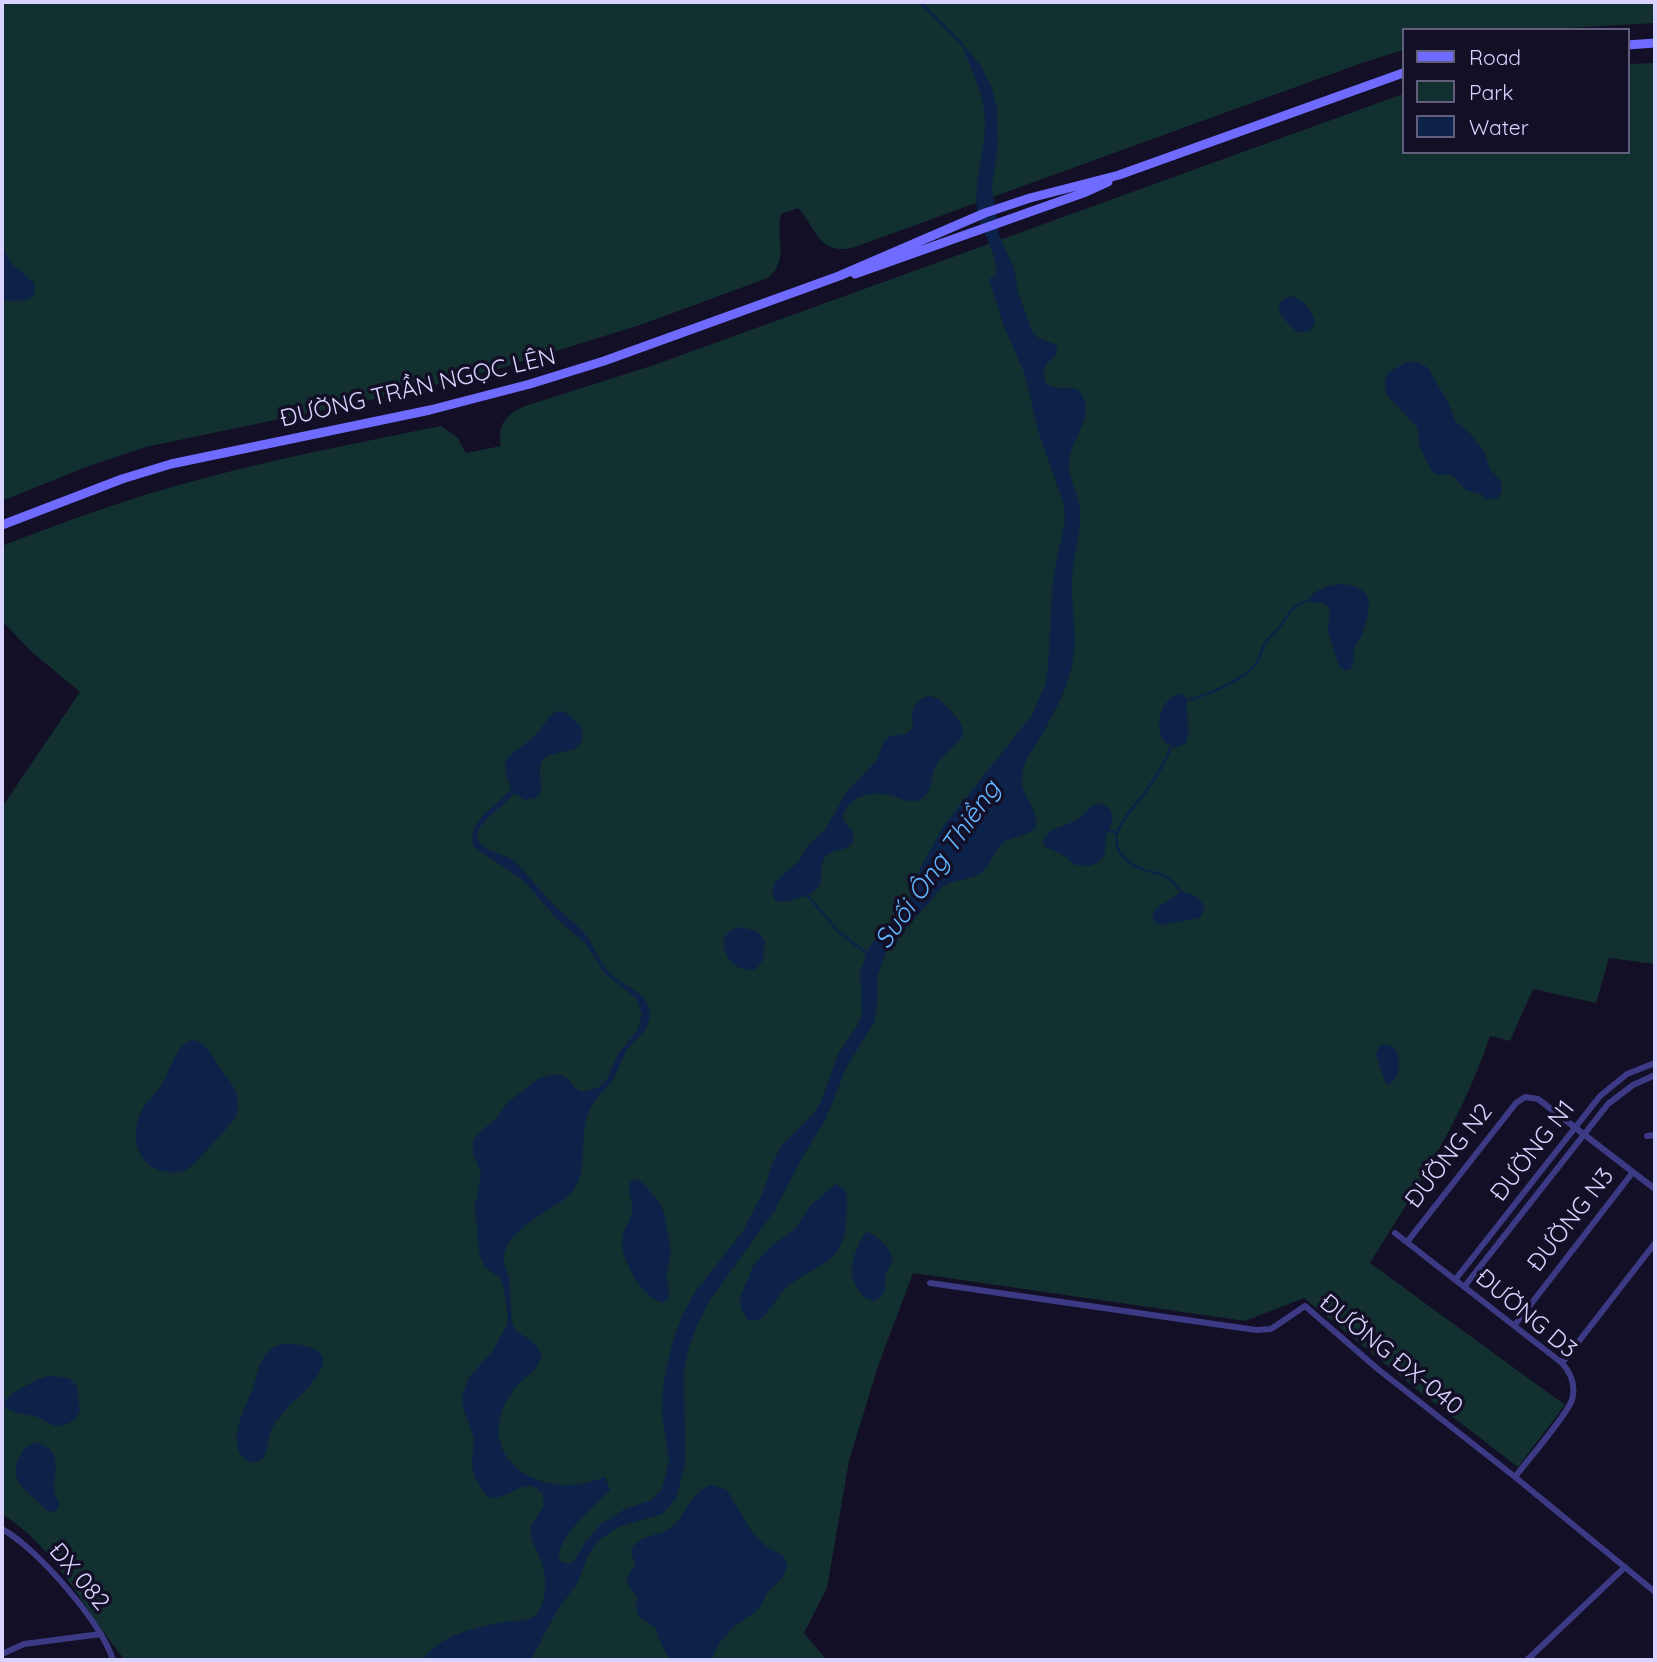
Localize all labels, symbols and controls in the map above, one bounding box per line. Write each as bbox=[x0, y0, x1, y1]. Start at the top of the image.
legend bbox=[1402, 28, 1629, 154]
text: Road bbox=[1469, 44, 1521, 70]
text: Park bbox=[1469, 79, 1513, 105]
text: Water bbox=[1469, 114, 1529, 140]
street label: ĐƯỜNG TRẦN NGỌC LÊN bbox=[277, 342, 559, 434]
water label: Suối Ông Thiềng bbox=[868, 775, 1008, 955]
street label: ĐƯỜNG N1 bbox=[1485, 1095, 1581, 1207]
street label: ĐƯỜNG N2 bbox=[1399, 1098, 1499, 1214]
street label: ĐƯỜNG N3 bbox=[1522, 1162, 1620, 1278]
street label: ĐƯỜNG D3 bbox=[1470, 1263, 1582, 1365]
street label: ĐƯỜNG ĐX-040 bbox=[1314, 1288, 1468, 1422]
street label: ĐX 082 bbox=[43, 1538, 115, 1616]

